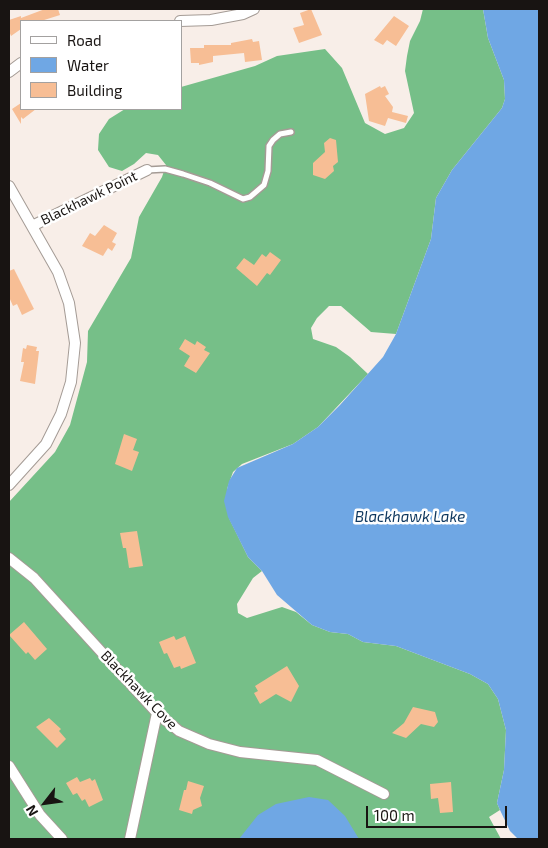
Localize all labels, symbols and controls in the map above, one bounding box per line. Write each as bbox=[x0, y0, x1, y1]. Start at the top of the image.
legend bbox=[20, 20, 182, 110]
text: Road bbox=[67, 31, 102, 49]
text: Water bbox=[67, 56, 109, 74]
text: Building bbox=[67, 81, 122, 99]
street label: Blackhawk Point bbox=[38, 167, 140, 229]
water label: Blackhawk Lake bbox=[355, 508, 465, 526]
street label: Blackhawk Cove bbox=[97, 647, 181, 733]
north arrow bbox=[20, 778, 70, 828]
scale bar bbox=[368, 796, 509, 828]
text: N bbox=[22, 802, 41, 819]
text: 100 m bbox=[374, 806, 415, 824]

